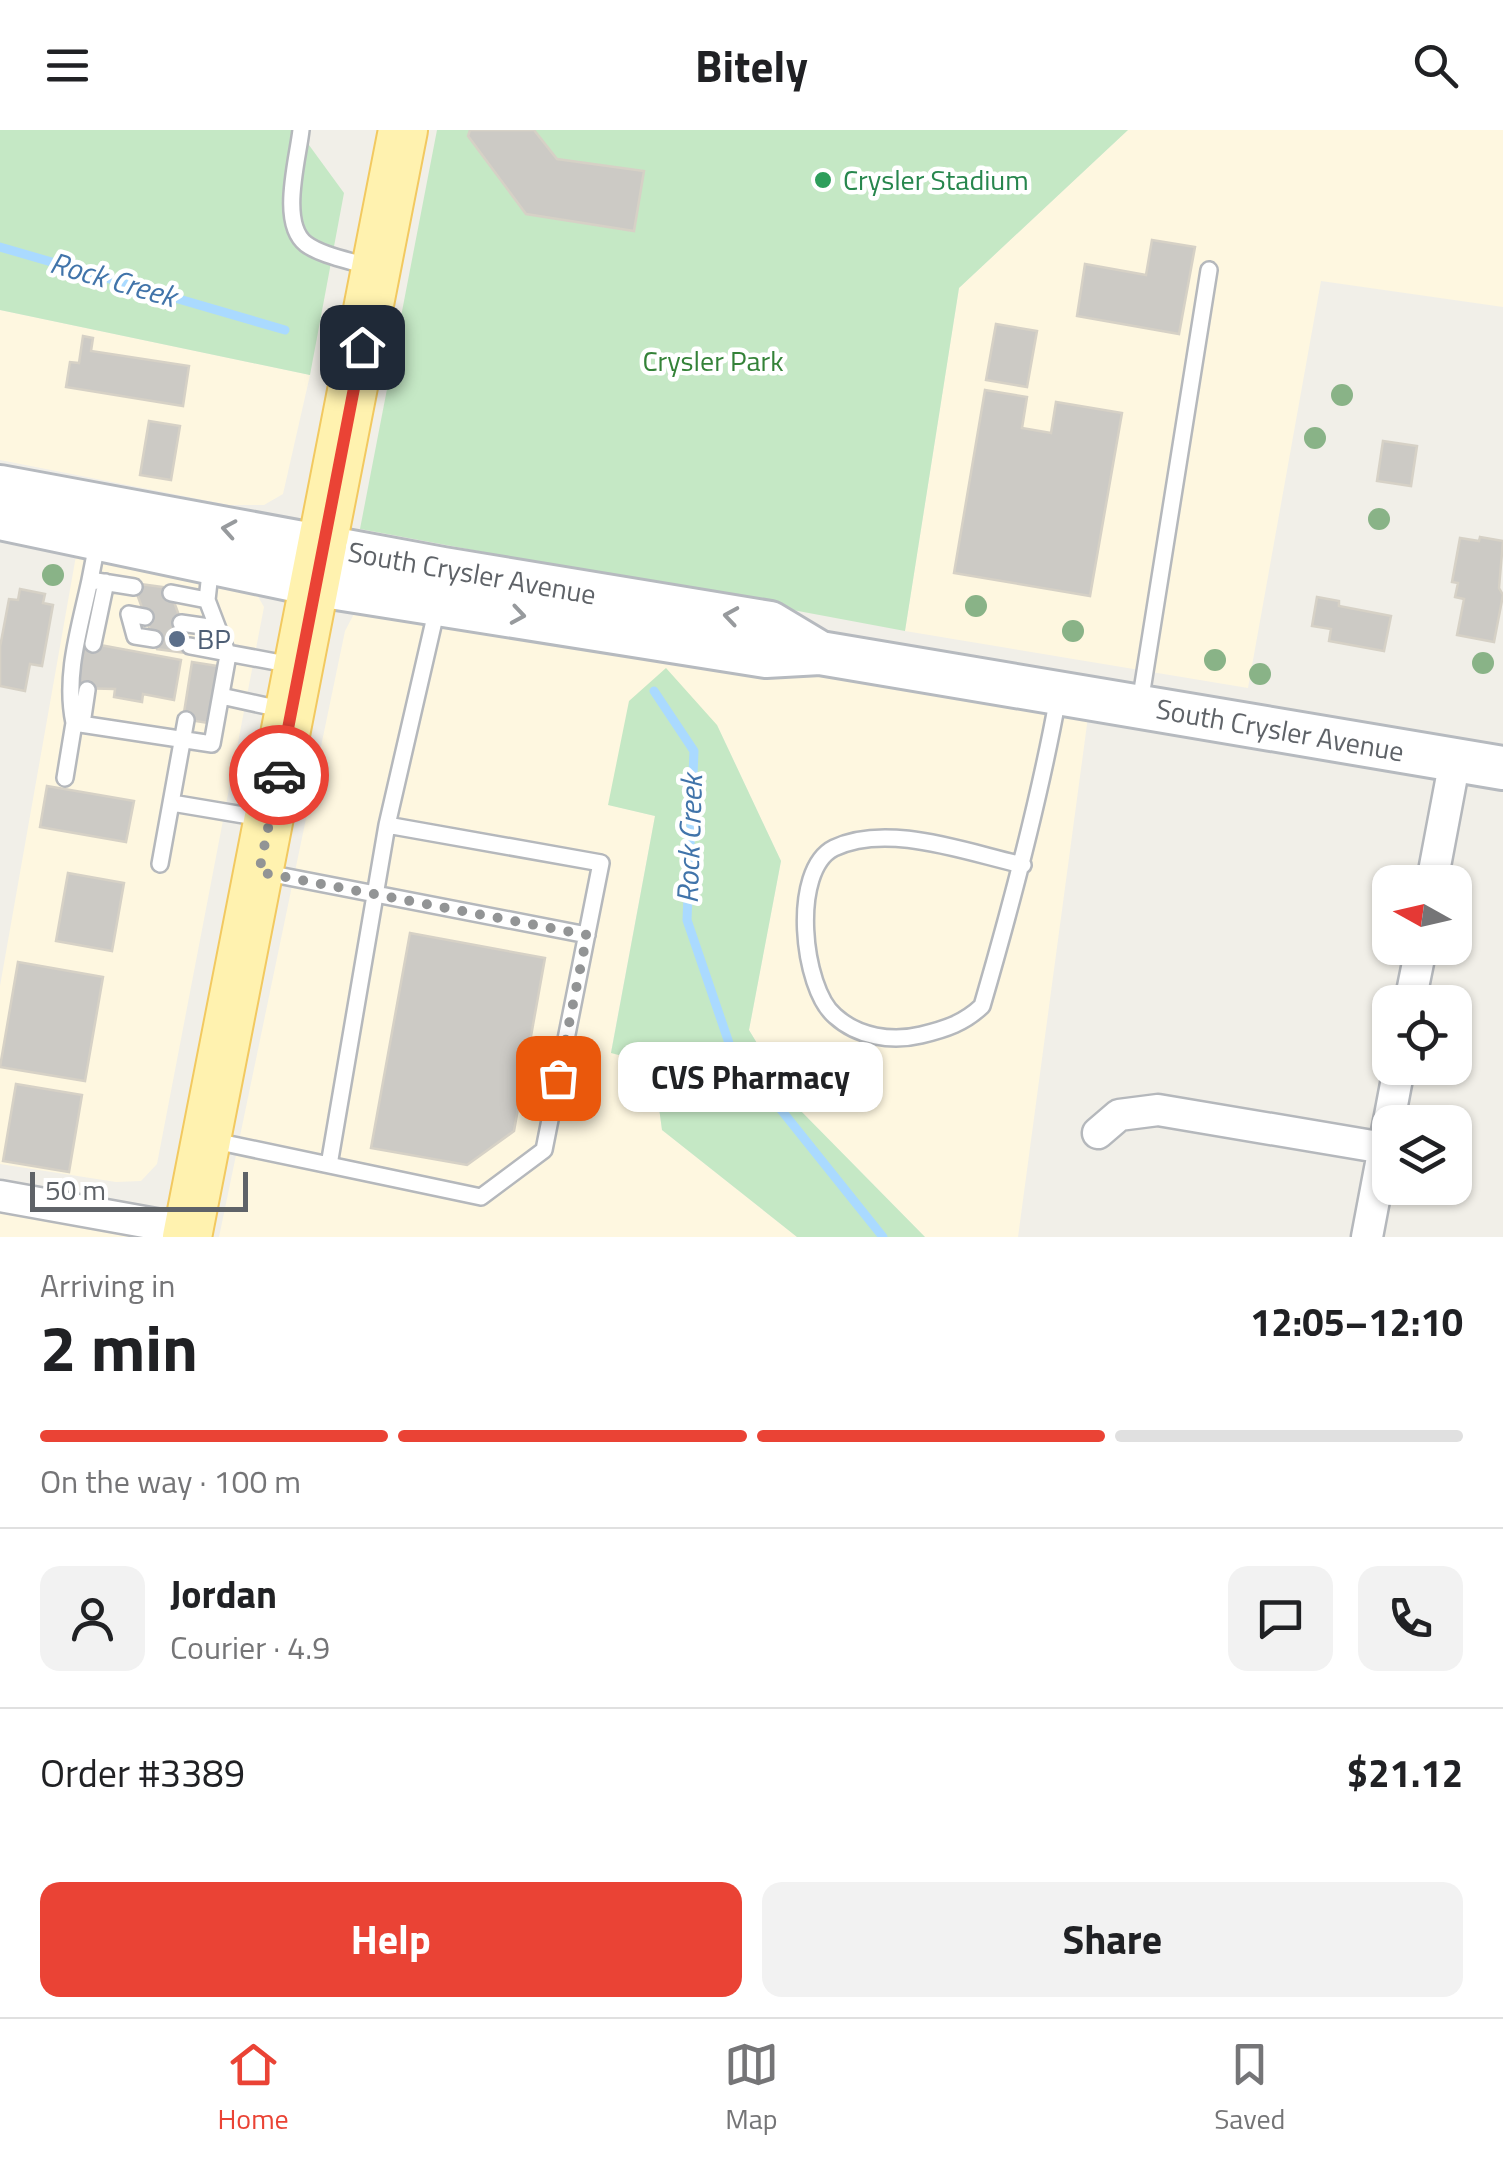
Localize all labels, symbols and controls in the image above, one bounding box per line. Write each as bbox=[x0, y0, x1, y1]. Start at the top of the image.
text: Bitely bbox=[695, 31, 808, 99]
icon: menu bbox=[40, 38, 95, 93]
icon: search bbox=[1408, 38, 1463, 93]
place label: Crysler Stadium bbox=[843, 158, 1029, 201]
marker: Crysler Stadium bbox=[812, 169, 834, 191]
water label: Rock Creek bbox=[45, 239, 185, 320]
pin bbox=[320, 305, 405, 390]
icon: home bbox=[335, 320, 390, 375]
park label: Crysler Park bbox=[642, 339, 784, 382]
one-way arrow bbox=[220, 519, 237, 540]
street label: South Crysler Avenue bbox=[345, 530, 599, 615]
one-way arrow bbox=[510, 604, 526, 625]
one-way arrow bbox=[723, 606, 740, 627]
place label: BP bbox=[197, 617, 231, 660]
marker: BP bbox=[166, 628, 188, 650]
street label: South Crysler Avenue bbox=[1153, 687, 1407, 772]
courier bbox=[229, 725, 329, 825]
icon: car bbox=[252, 748, 307, 803]
water label: Rock Creek bbox=[664, 770, 714, 904]
north arrow bbox=[1372, 865, 1472, 965]
map controls bbox=[1372, 865, 1472, 1205]
button: locate bbox=[1372, 985, 1472, 1085]
pin bbox=[516, 1036, 601, 1121]
callout: CVS Pharmacy bbox=[618, 1043, 883, 1113]
icon: bag bbox=[531, 1051, 586, 1106]
text: CVS Pharmacy bbox=[651, 1053, 850, 1101]
button: layers bbox=[1372, 1105, 1472, 1205]
scale bar bbox=[30, 1167, 248, 1212]
text: 50 m bbox=[45, 1168, 106, 1211]
text: Arriving in bbox=[40, 1261, 176, 1309]
text: 12:05–12:10 bbox=[1250, 1293, 1463, 1351]
text: 2 min bbox=[40, 1297, 198, 1396]
text: On the way · 100 m bbox=[40, 1457, 301, 1505]
text: Jordan bbox=[170, 1565, 277, 1623]
button: person bbox=[40, 1566, 145, 1671]
button: chat bbox=[1228, 1566, 1333, 1671]
button: phone bbox=[1358, 1566, 1463, 1671]
text: Courier · 4.9 bbox=[170, 1623, 330, 1671]
text: Order #3389 bbox=[40, 1744, 245, 1802]
text: $21.12 bbox=[1347, 1744, 1463, 1802]
button: Help bbox=[40, 1882, 742, 1997]
button: Share bbox=[762, 1882, 1463, 1997]
tab: Home bbox=[218, 2037, 289, 2140]
tab: Map bbox=[724, 2037, 779, 2140]
tab: Saved bbox=[1214, 2037, 1285, 2140]

